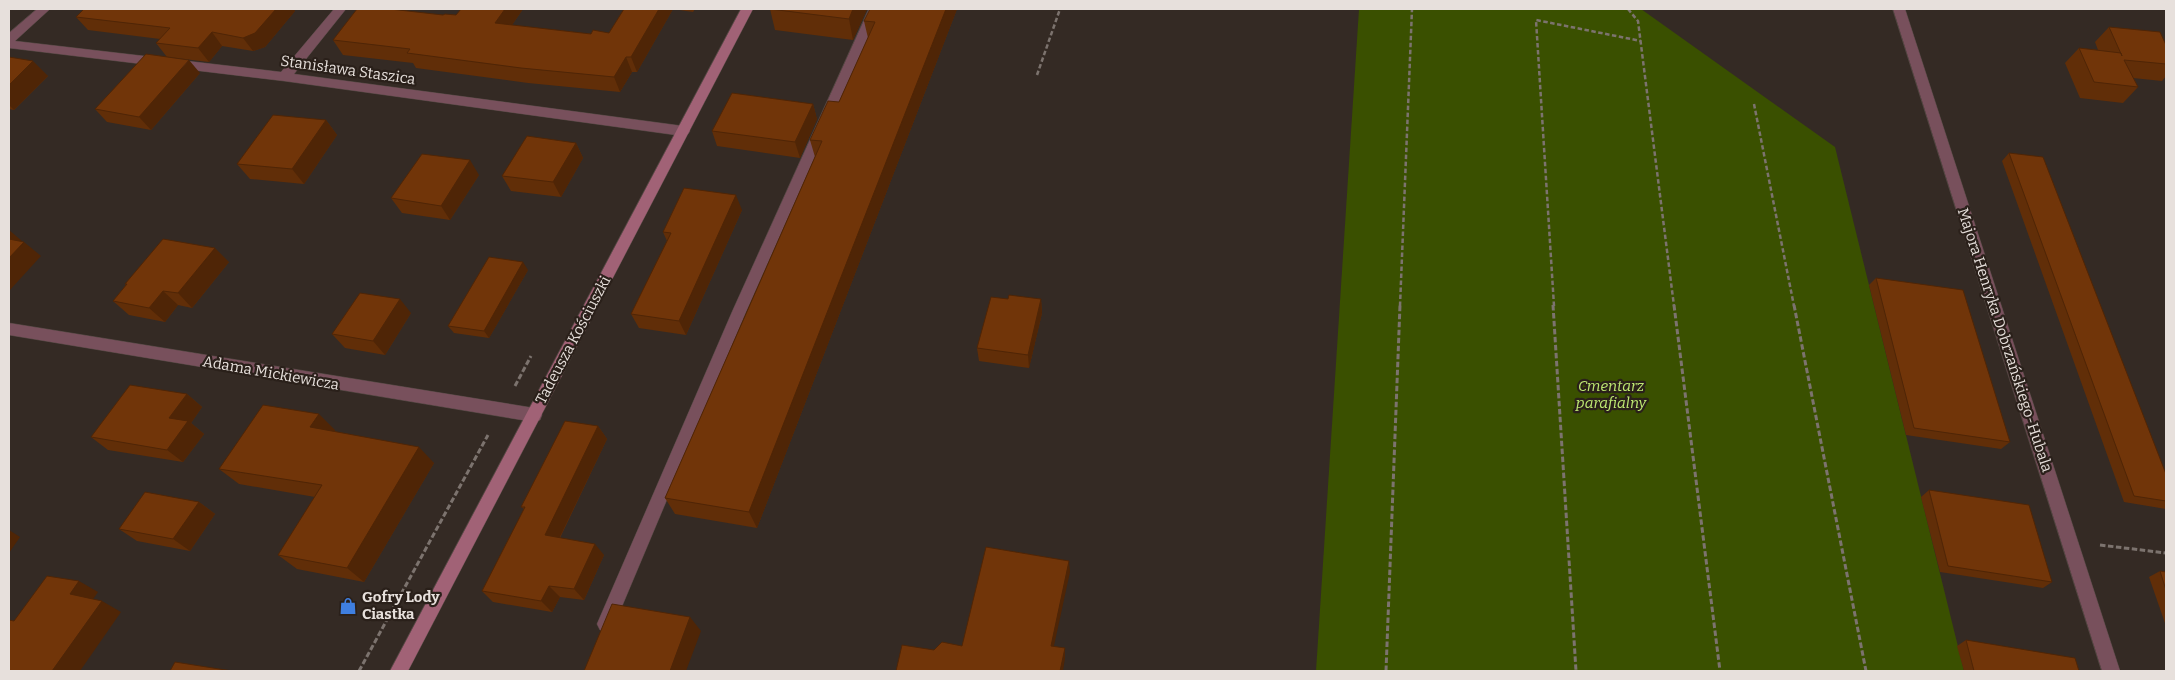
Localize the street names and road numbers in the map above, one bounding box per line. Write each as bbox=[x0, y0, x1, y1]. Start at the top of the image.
street label: Stanisława Staszica bbox=[279, 52, 417, 88]
street label: Majora Henryka Dobrzańskiego-Hubala bbox=[1954, 206, 2056, 474]
street label: Tadeusza Kościuszki bbox=[532, 272, 615, 407]
street label: Adama Mickiewicza bbox=[201, 352, 341, 394]

